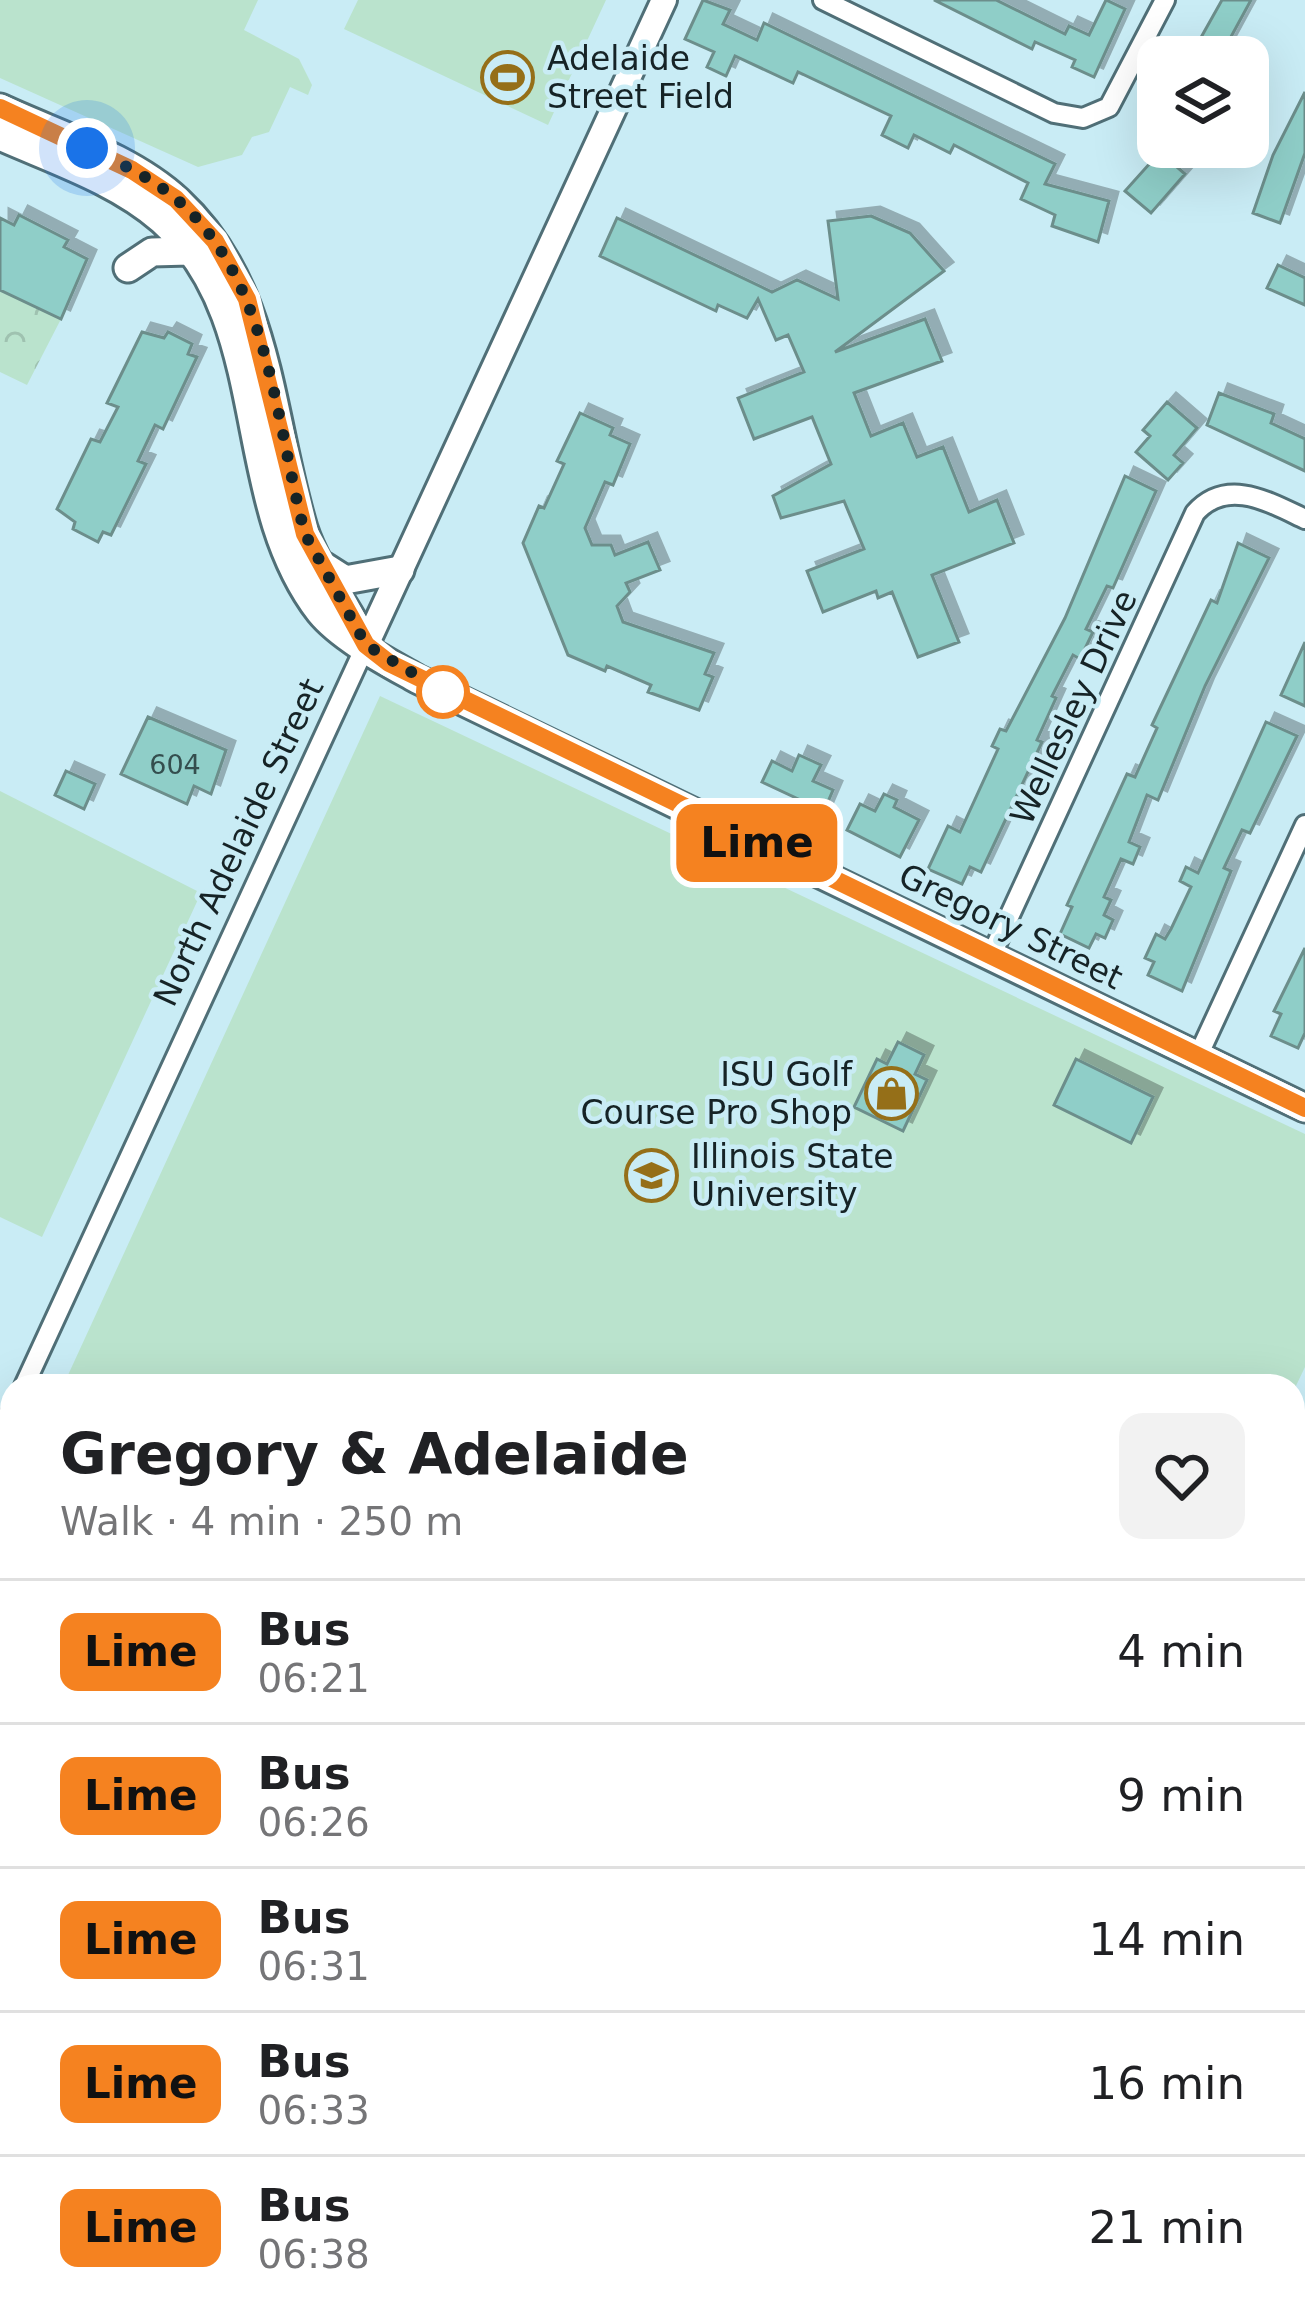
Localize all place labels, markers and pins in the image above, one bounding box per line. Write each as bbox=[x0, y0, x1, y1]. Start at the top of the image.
place label: Adelaide Street Field bbox=[547, 39, 734, 116]
sports icon: Adelaide Street Field bbox=[480, 49, 536, 105]
unlabelled marker bbox=[418, 667, 468, 717]
place label: ISU Golf Course Pro Shop bbox=[580, 1055, 853, 1132]
shop icon: ISU Golf Course Pro Shop bbox=[863, 1065, 919, 1121]
place label: Illinois State University bbox=[691, 1137, 894, 1214]
school or university icon: Illinois State University bbox=[624, 1147, 680, 1203]

